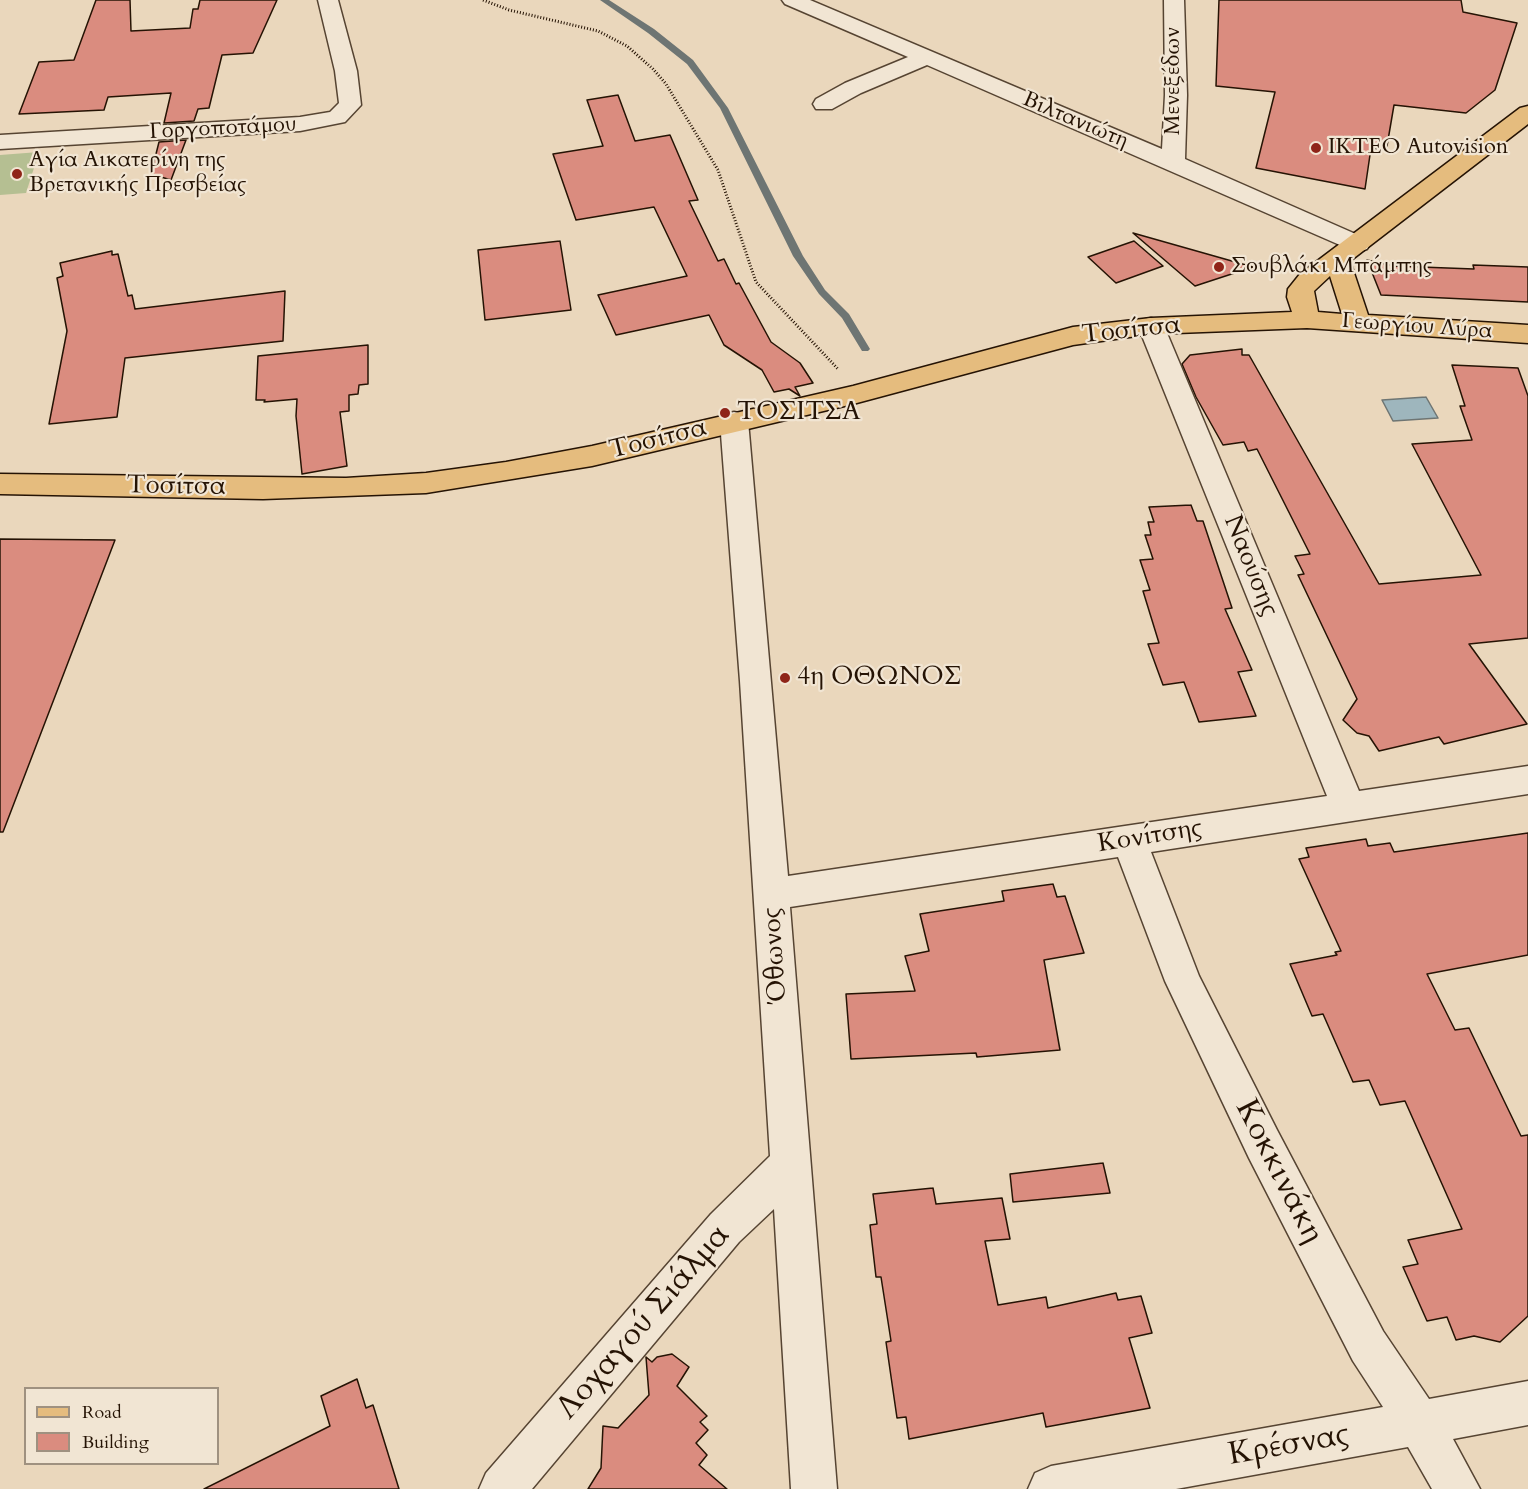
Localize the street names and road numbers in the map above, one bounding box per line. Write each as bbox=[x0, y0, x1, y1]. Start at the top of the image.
street label: Μενεξέδων bbox=[1161, 27, 1187, 135]
street label: Βιλτανιώτη bbox=[1018, 87, 1132, 155]
street label: Γοργοποτάμου bbox=[149, 112, 297, 146]
street label: Γεωργίου Λύρα bbox=[1341, 309, 1493, 345]
street label: Τοσίτσα bbox=[1080, 310, 1182, 352]
street label: Τοσίτσα bbox=[606, 413, 710, 467]
street label: Τοσίτσα bbox=[126, 471, 226, 503]
street label: Ναούσης bbox=[1216, 511, 1284, 621]
street label: Κονίτσης bbox=[1096, 813, 1204, 861]
street label: Όθωνος bbox=[757, 906, 795, 1004]
street label: Κοκκινάκη bbox=[1225, 1094, 1331, 1250]
street label: Λοχαγού Σιάλμα bbox=[549, 1218, 739, 1428]
street label: Κρέσνας bbox=[1226, 1417, 1352, 1475]

